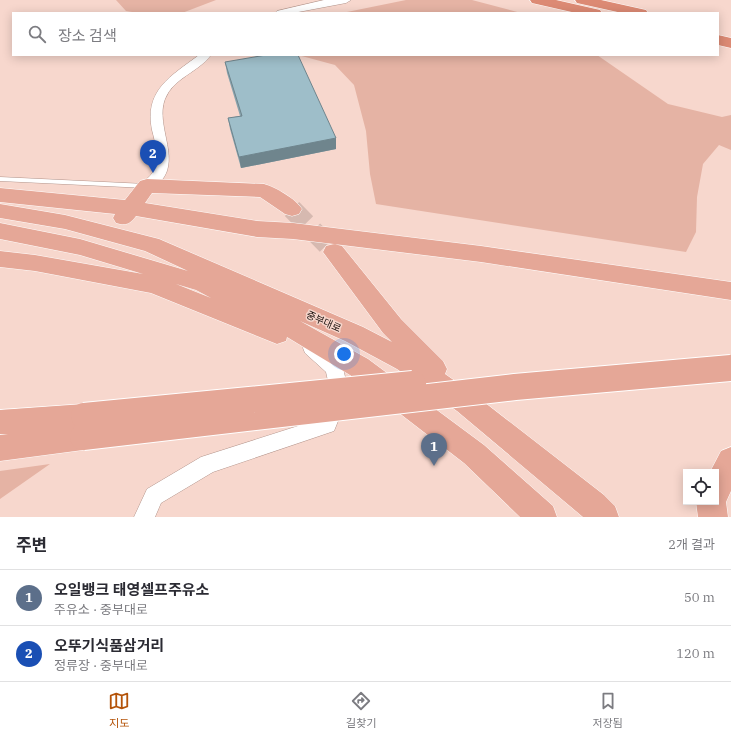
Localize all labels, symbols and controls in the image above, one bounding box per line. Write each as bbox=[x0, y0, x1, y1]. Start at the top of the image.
search box bbox=[12, 12, 719, 56]
icon: search bbox=[26, 23, 48, 45]
text: 장소 검색 bbox=[58, 26, 117, 45]
pin: 2 bbox=[140, 140, 166, 173]
street label: 중부대로 bbox=[304, 308, 343, 335]
your location bbox=[334, 344, 354, 364]
pin: 1 bbox=[421, 433, 447, 466]
map controls bbox=[683, 469, 719, 505]
button: locate bbox=[683, 469, 719, 505]
text: 주변 bbox=[16, 534, 47, 556]
text: 2개 결과 bbox=[668, 536, 715, 553]
text: 오일뱅크 태영셀프주유소 bbox=[54, 580, 209, 599]
text: 1 bbox=[25, 589, 33, 606]
text: 50 m bbox=[684, 589, 715, 606]
text: 주유소 · 중부대로 bbox=[54, 601, 148, 618]
text: 오뚜기식품삼거리 bbox=[54, 636, 164, 655]
text: 2 bbox=[25, 645, 33, 662]
text: 120 m bbox=[676, 645, 715, 662]
text: 정류장 · 중부대로 bbox=[54, 657, 148, 674]
tab: 지도 bbox=[108, 690, 130, 730]
tab: 길찾기 bbox=[346, 690, 376, 730]
tab: 저장됨 bbox=[593, 690, 623, 730]

